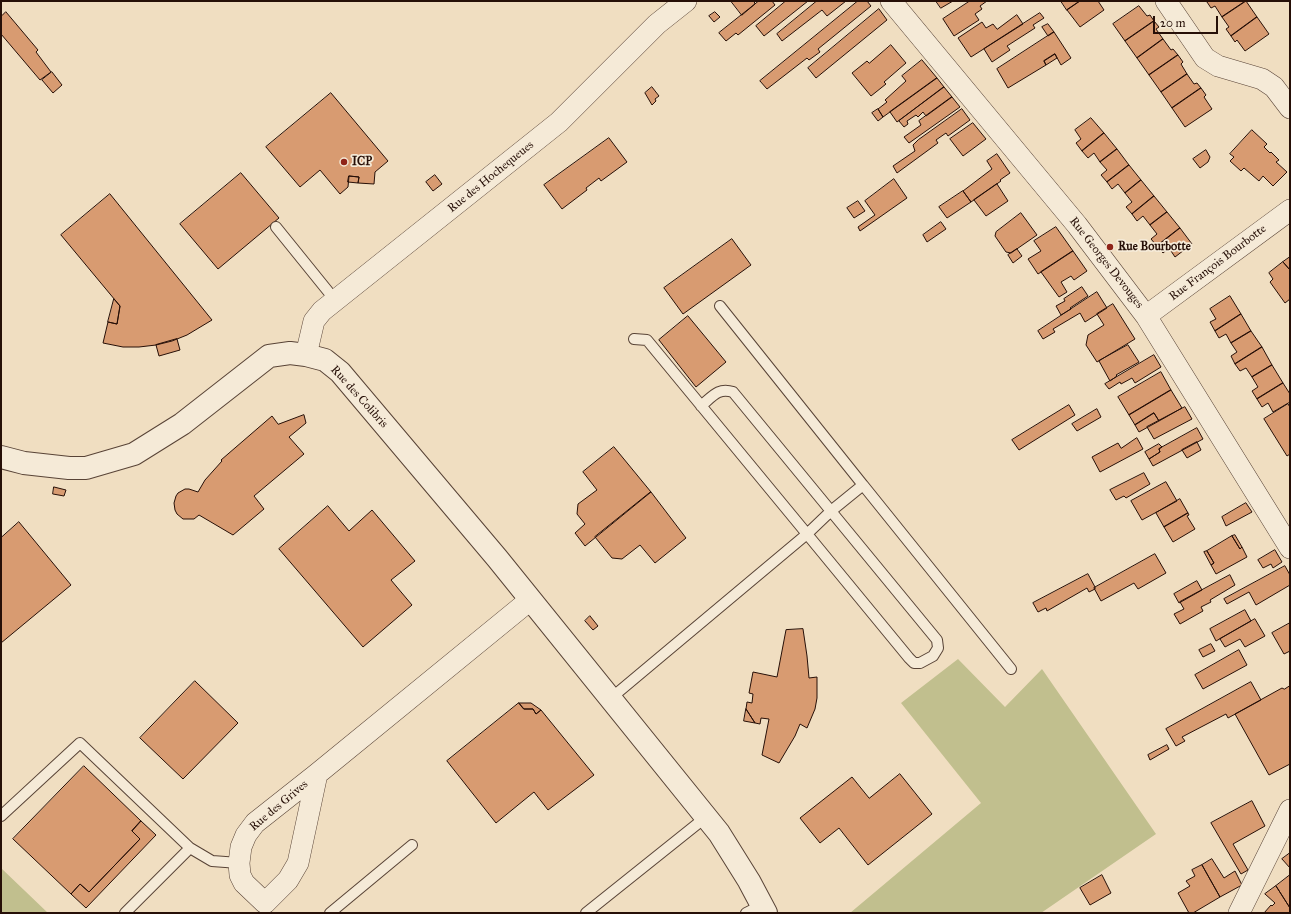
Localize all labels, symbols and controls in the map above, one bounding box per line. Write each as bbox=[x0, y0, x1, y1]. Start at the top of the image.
scale bar bbox=[1155, 8, 1220, 34]
text: 20 m bbox=[1160, 16, 1186, 30]
street label: Rue des Hochequeues bbox=[445, 138, 537, 216]
place label: ICP bbox=[352, 155, 372, 169]
marker: ICP bbox=[339, 157, 349, 167]
street label: Rue Georges Devouges bbox=[1066, 215, 1146, 311]
street label: Rue François Bourbotte bbox=[1167, 222, 1269, 304]
place label: Rue Bourbotte bbox=[1118, 240, 1191, 254]
marker: Rue Bourbotte bbox=[1105, 242, 1115, 252]
street label: Rue des Colibris bbox=[327, 363, 391, 431]
street label: Rue des Grives bbox=[247, 777, 311, 835]

